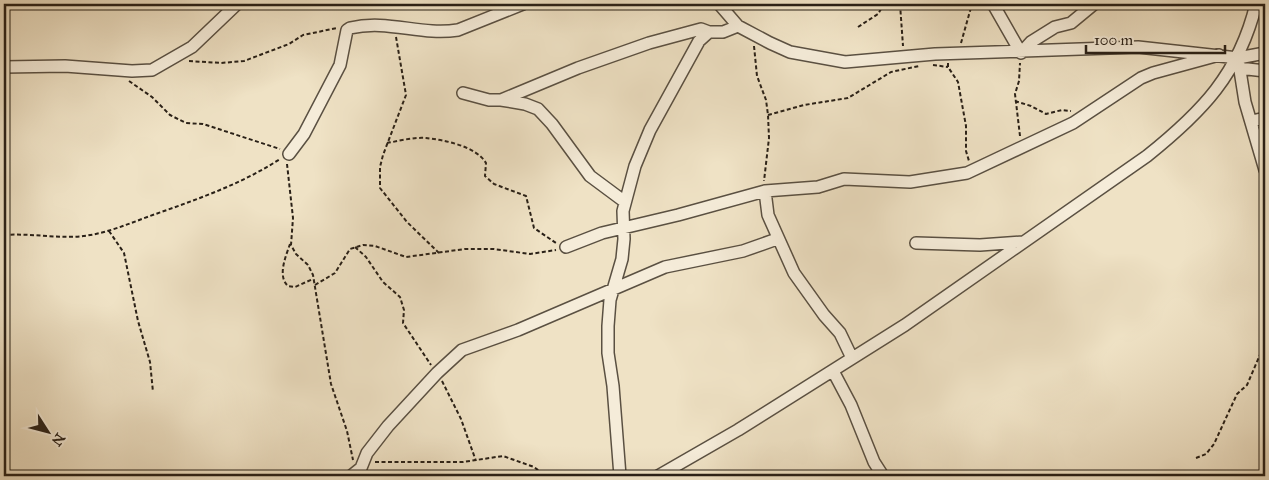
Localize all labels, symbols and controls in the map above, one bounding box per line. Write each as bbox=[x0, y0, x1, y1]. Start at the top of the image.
scale bar bbox=[1086, 22, 1225, 54]
text: 100 m bbox=[1094, 31, 1134, 49]
north arrow bbox=[22, 408, 72, 458]
text: N bbox=[48, 430, 68, 449]

